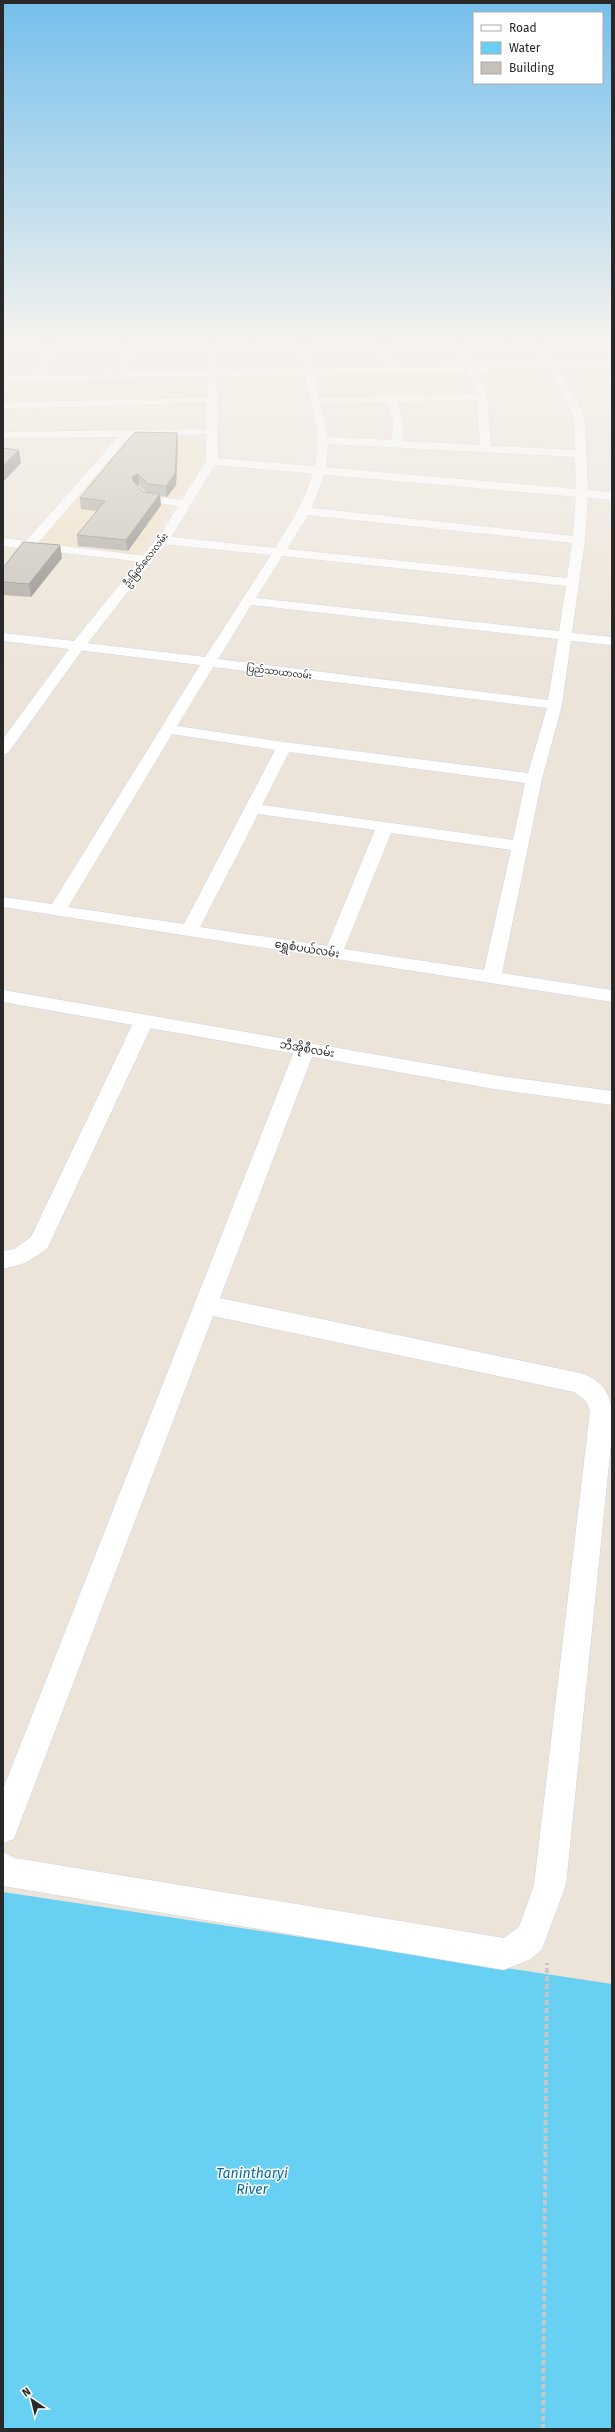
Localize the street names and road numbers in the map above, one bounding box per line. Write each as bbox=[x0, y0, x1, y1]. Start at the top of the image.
street label: ဦးမြတ်လေးလမ်း bbox=[121, 531, 172, 590]
street label: ပြည်သာယာလမ်း bbox=[245, 662, 312, 683]
street label: ရွှေစံပယ်လမ်း bbox=[273, 936, 341, 963]
street label: ဘီအိုစီလမ်း bbox=[278, 1037, 336, 1062]

